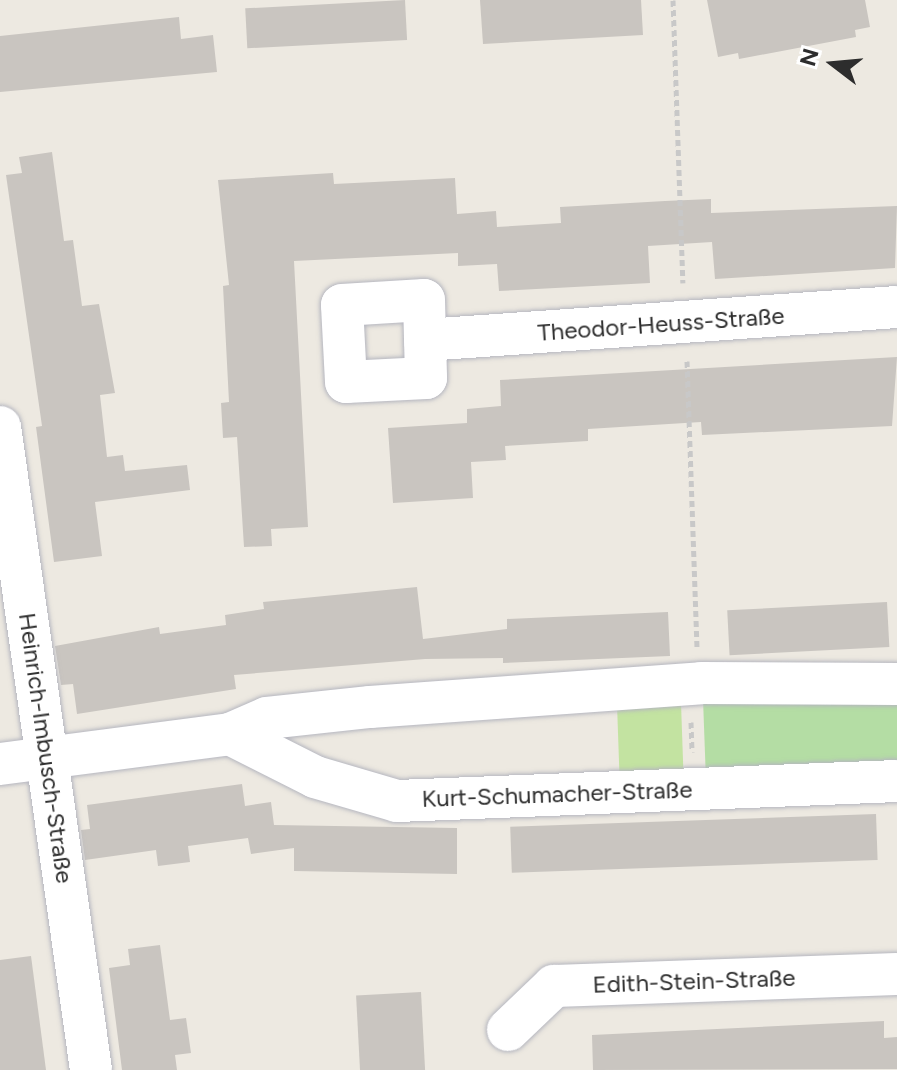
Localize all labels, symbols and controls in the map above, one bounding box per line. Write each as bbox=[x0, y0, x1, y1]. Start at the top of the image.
north arrow bbox=[793, 24, 873, 104]
text: N bbox=[794, 45, 825, 69]
street label: Theodor-Heuss-Straße bbox=[537, 301, 785, 347]
street label: Heinrich-Imbusch-Straße bbox=[13, 611, 79, 885]
street label: Kurt-Schumacher-Straße bbox=[421, 775, 693, 813]
street label: Edith-Stein-Straße bbox=[592, 963, 796, 999]

